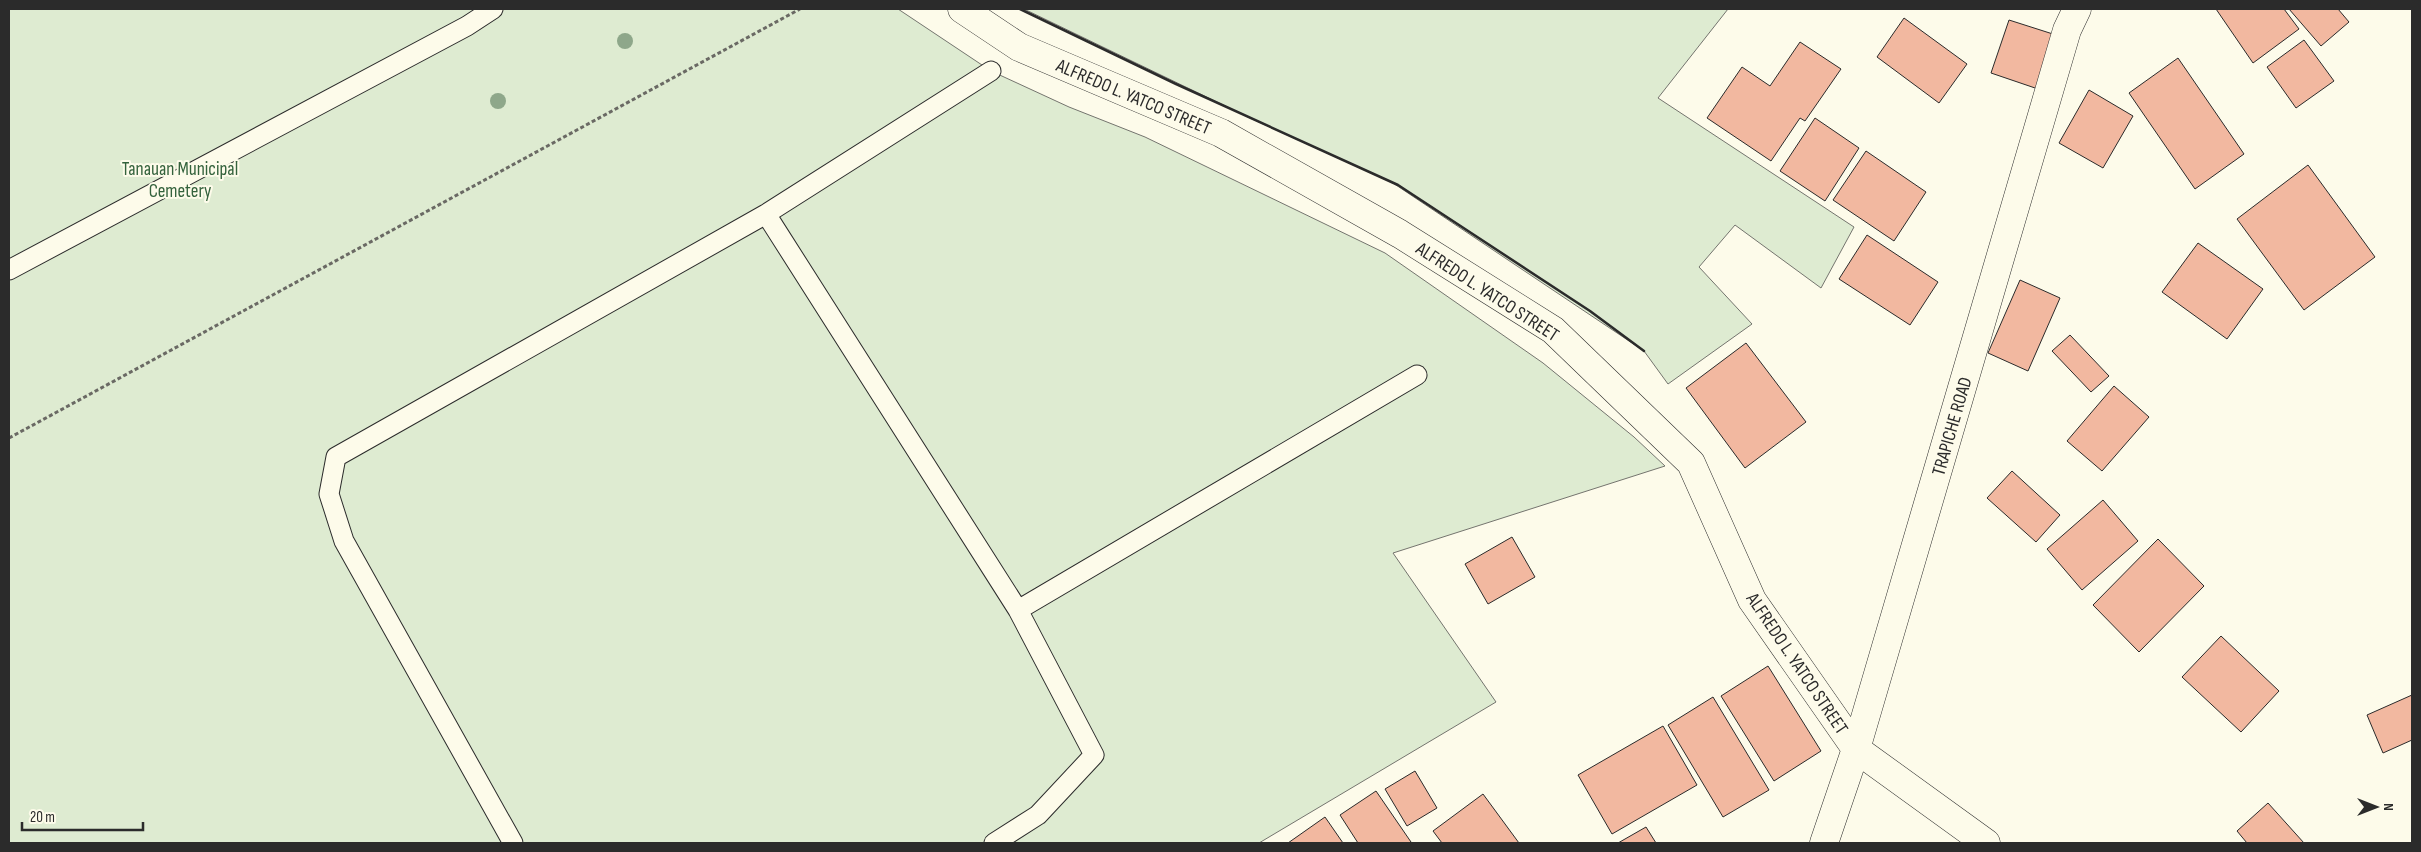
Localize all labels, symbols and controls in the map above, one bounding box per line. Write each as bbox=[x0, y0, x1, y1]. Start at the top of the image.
street label: ALFREDO L. YATCO STREET bbox=[1052, 54, 1214, 140]
park label: Tanauan Municipal Cemetery bbox=[122, 158, 238, 203]
street label: ALFREDO L. YATCO STREET bbox=[1411, 237, 1563, 347]
street label: TRAPICHE ROAD bbox=[1927, 374, 1977, 478]
street label: ALFREDO L. YATCO STREET bbox=[1740, 588, 1853, 739]
north arrow bbox=[2351, 782, 2401, 832]
scale bar bbox=[22, 800, 144, 832]
text: N bbox=[2380, 803, 2397, 811]
text: 20 m bbox=[30, 808, 55, 827]

